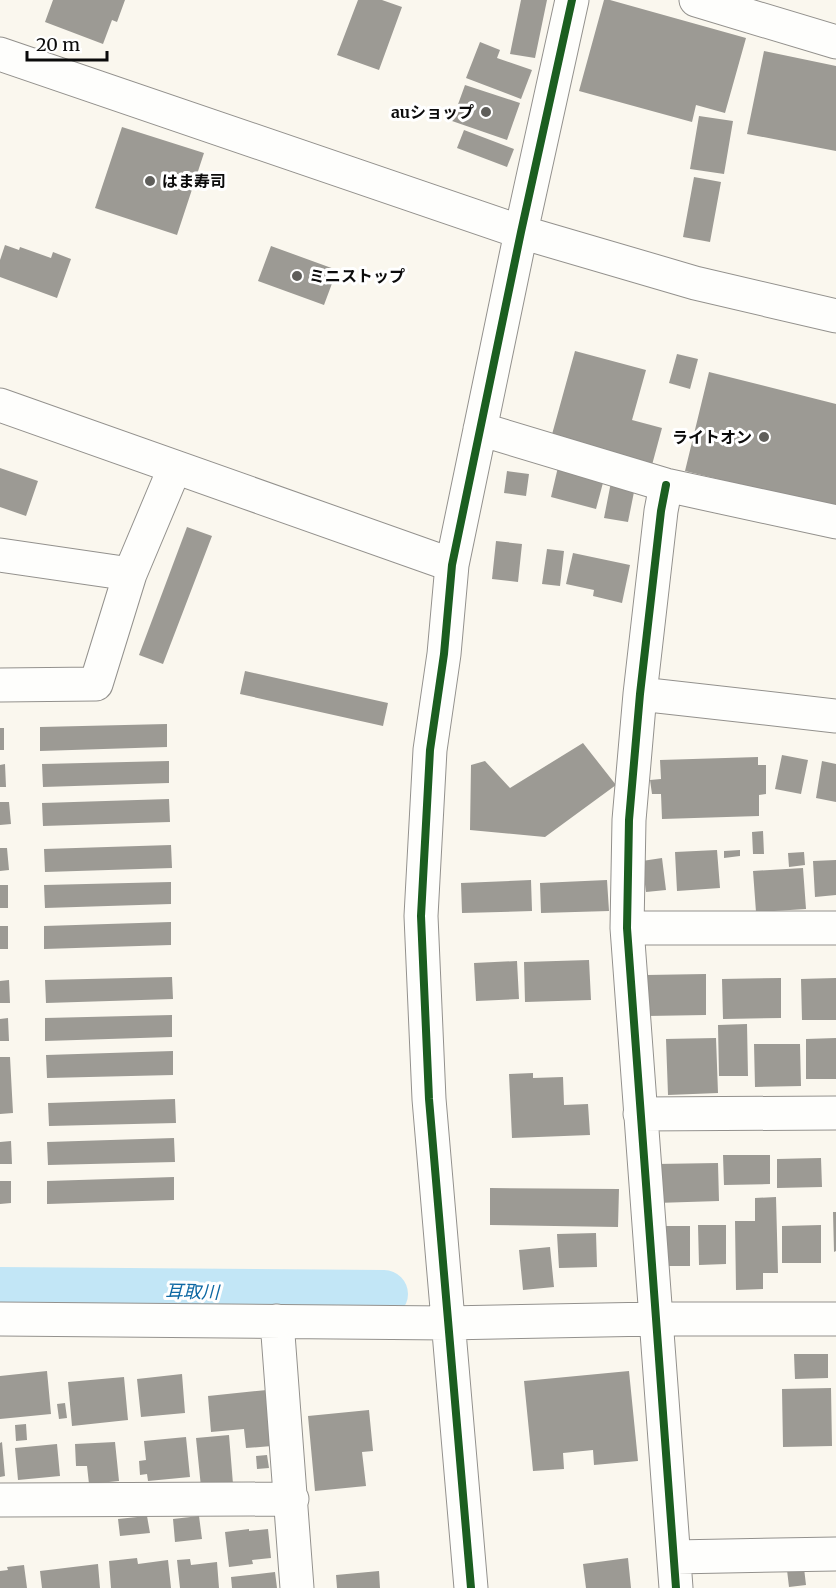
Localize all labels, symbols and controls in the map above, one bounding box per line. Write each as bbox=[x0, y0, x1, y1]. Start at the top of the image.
scale bar bbox=[27, 24, 106, 62]
text: 20 m bbox=[36, 33, 80, 56]
place label: auショップ bbox=[391, 102, 474, 122]
marker: auショップ bbox=[479, 105, 493, 119]
place label: はま寿司 bbox=[162, 171, 226, 191]
marker: はま寿司 bbox=[143, 174, 157, 188]
place label: ミニストップ bbox=[309, 266, 405, 286]
marker: ミニストップ bbox=[290, 269, 304, 283]
place label: ライトオン bbox=[672, 427, 752, 447]
marker: ライトオン bbox=[757, 430, 771, 444]
water label: 耳取川 bbox=[165, 1280, 221, 1304]

